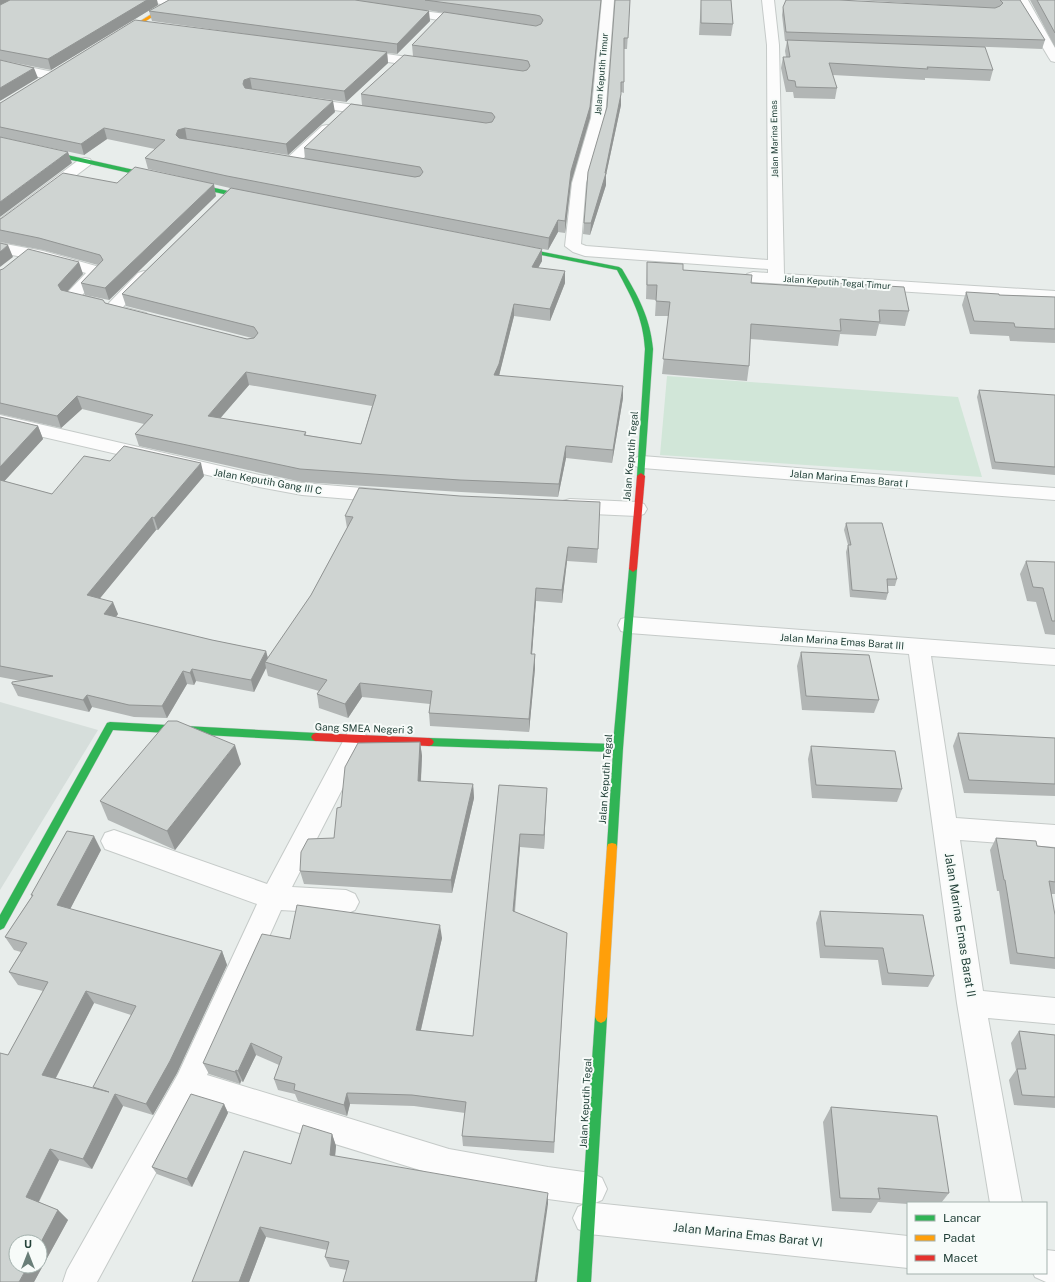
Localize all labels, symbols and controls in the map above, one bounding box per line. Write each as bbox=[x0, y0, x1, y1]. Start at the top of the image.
street label: Jalan Keputih Timur bbox=[592, 32, 610, 116]
street label: Jalan Marina Emas bbox=[768, 100, 780, 178]
street label: Jalan Keputih Tegal Timur bbox=[783, 273, 892, 291]
street label: Jalan Keputih Tegal bbox=[620, 411, 640, 501]
street label: Jalan Keputih Gang III C bbox=[213, 466, 323, 496]
street label: Jalan Marina Emas Barat I bbox=[789, 467, 909, 489]
street label: Jalan Marina Emas Barat III bbox=[780, 631, 904, 651]
street label: Gang SMEA Negeri 3 bbox=[315, 720, 413, 736]
street label: Jalan Keputih Tegal bbox=[596, 734, 614, 824]
street label: Jalan Marina Emas Barat II bbox=[942, 852, 978, 998]
street label: Jalan Keputih Tegal bbox=[577, 1058, 593, 1148]
legend bbox=[907, 1202, 1047, 1274]
text: Lancar bbox=[943, 1211, 981, 1225]
street label: Jalan Marina Emas Barat VI bbox=[673, 1220, 823, 1250]
text: Padat bbox=[943, 1231, 976, 1245]
north arrow bbox=[8, 1234, 48, 1274]
text: U bbox=[24, 1238, 32, 1250]
text: Macet bbox=[943, 1251, 978, 1265]

